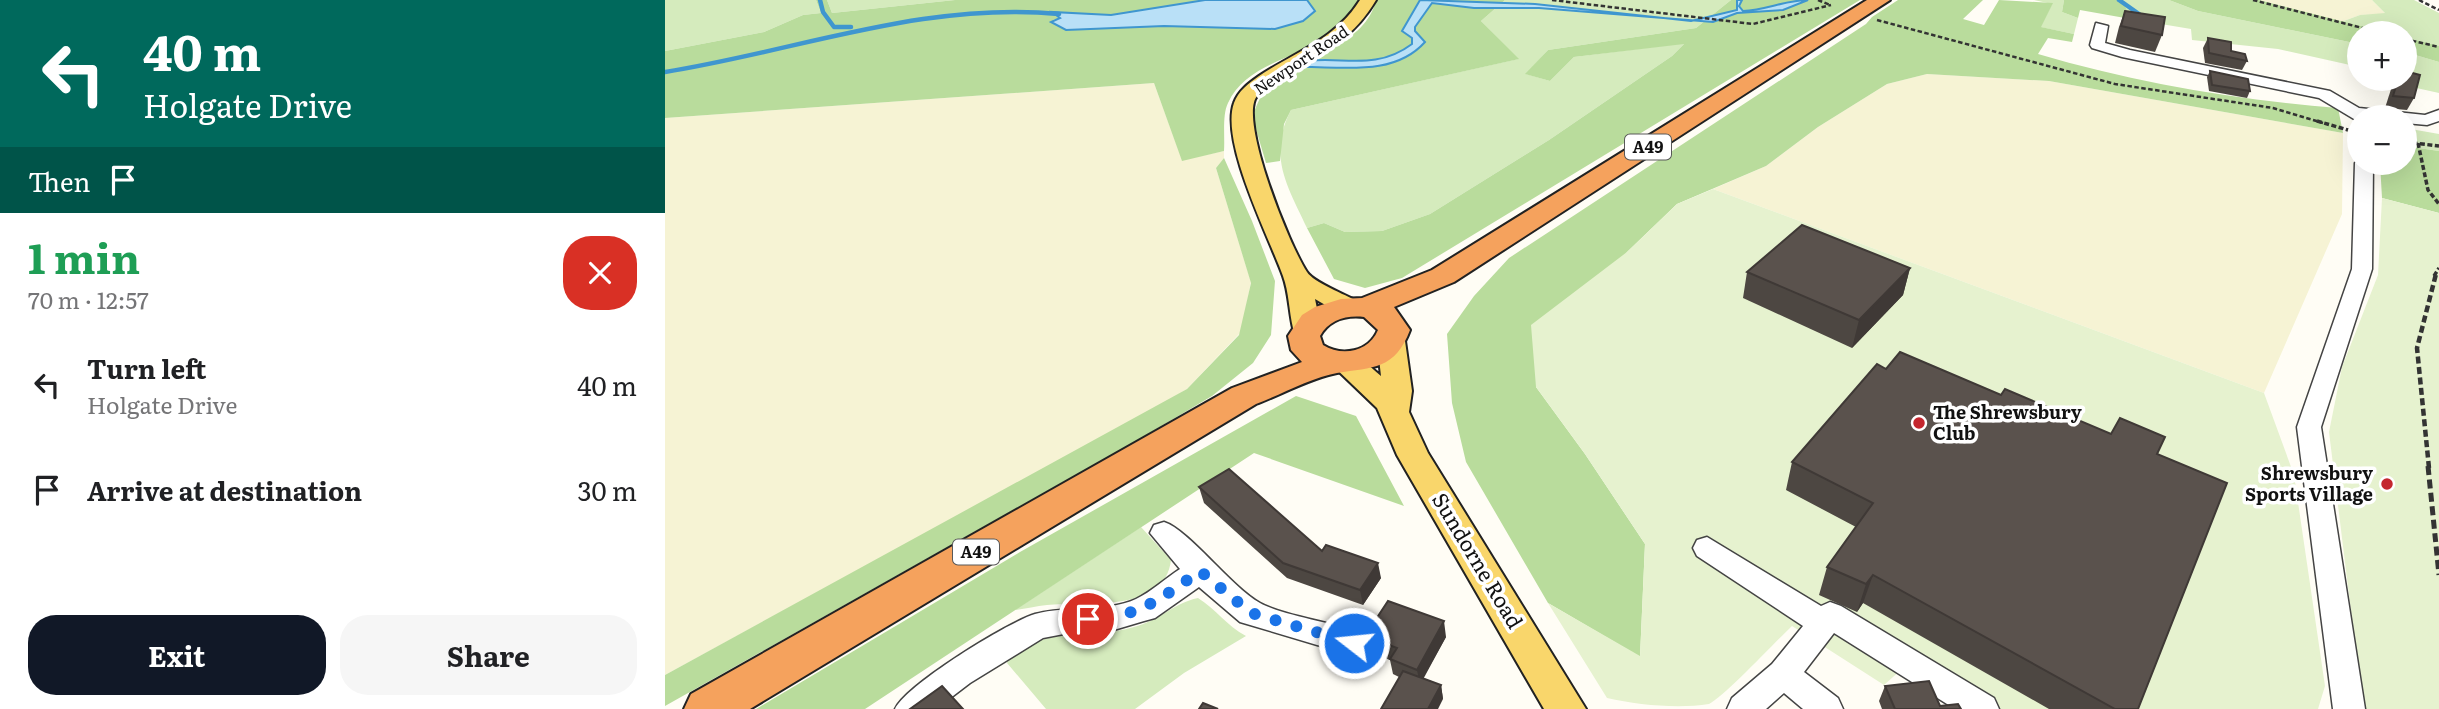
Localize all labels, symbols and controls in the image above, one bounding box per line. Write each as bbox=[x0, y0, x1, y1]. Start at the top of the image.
text: 40 m bbox=[143, 13, 261, 86]
street label: Newport Road bbox=[1248, 18, 1353, 100]
map controls bbox=[2347, 21, 2417, 175]
button: + bbox=[2347, 21, 2417, 91]
icon: left bbox=[28, 28, 119, 119]
text: Holgate Drive bbox=[143, 80, 352, 128]
button: − bbox=[2347, 105, 2417, 175]
road number: A49 bbox=[1625, 134, 1671, 160]
text: Then bbox=[28, 161, 90, 200]
icon: arrive bbox=[104, 161, 142, 199]
text: 1 min bbox=[28, 225, 140, 287]
button: close bbox=[563, 236, 637, 310]
text: 70 m · 12:57 bbox=[28, 282, 149, 316]
text: Turn left bbox=[87, 348, 206, 387]
text: 40 m bbox=[577, 365, 637, 404]
icon: left bbox=[28, 366, 66, 404]
text: Holgate Drive bbox=[87, 387, 237, 421]
place label: The Shrewsbury Club bbox=[1933, 398, 2082, 446]
marker: The Shrewsbury Club bbox=[1911, 415, 1927, 431]
place label: Shrewsbury Sports Village bbox=[2245, 459, 2373, 507]
text: Arrive at destination bbox=[87, 470, 362, 509]
text: 30 m bbox=[577, 470, 637, 509]
icon: arrive bbox=[28, 471, 66, 509]
marker: Shrewsbury Sports Village bbox=[2379, 476, 2395, 492]
street label: Sundorne Road bbox=[1426, 486, 1532, 634]
road number: A49 bbox=[953, 540, 999, 565]
pin bbox=[1058, 589, 1118, 649]
icon: arrive bbox=[1069, 600, 1107, 638]
position arrow bbox=[1317, 606, 1391, 680]
button: Exit bbox=[28, 615, 326, 695]
button: Share bbox=[340, 615, 637, 695]

